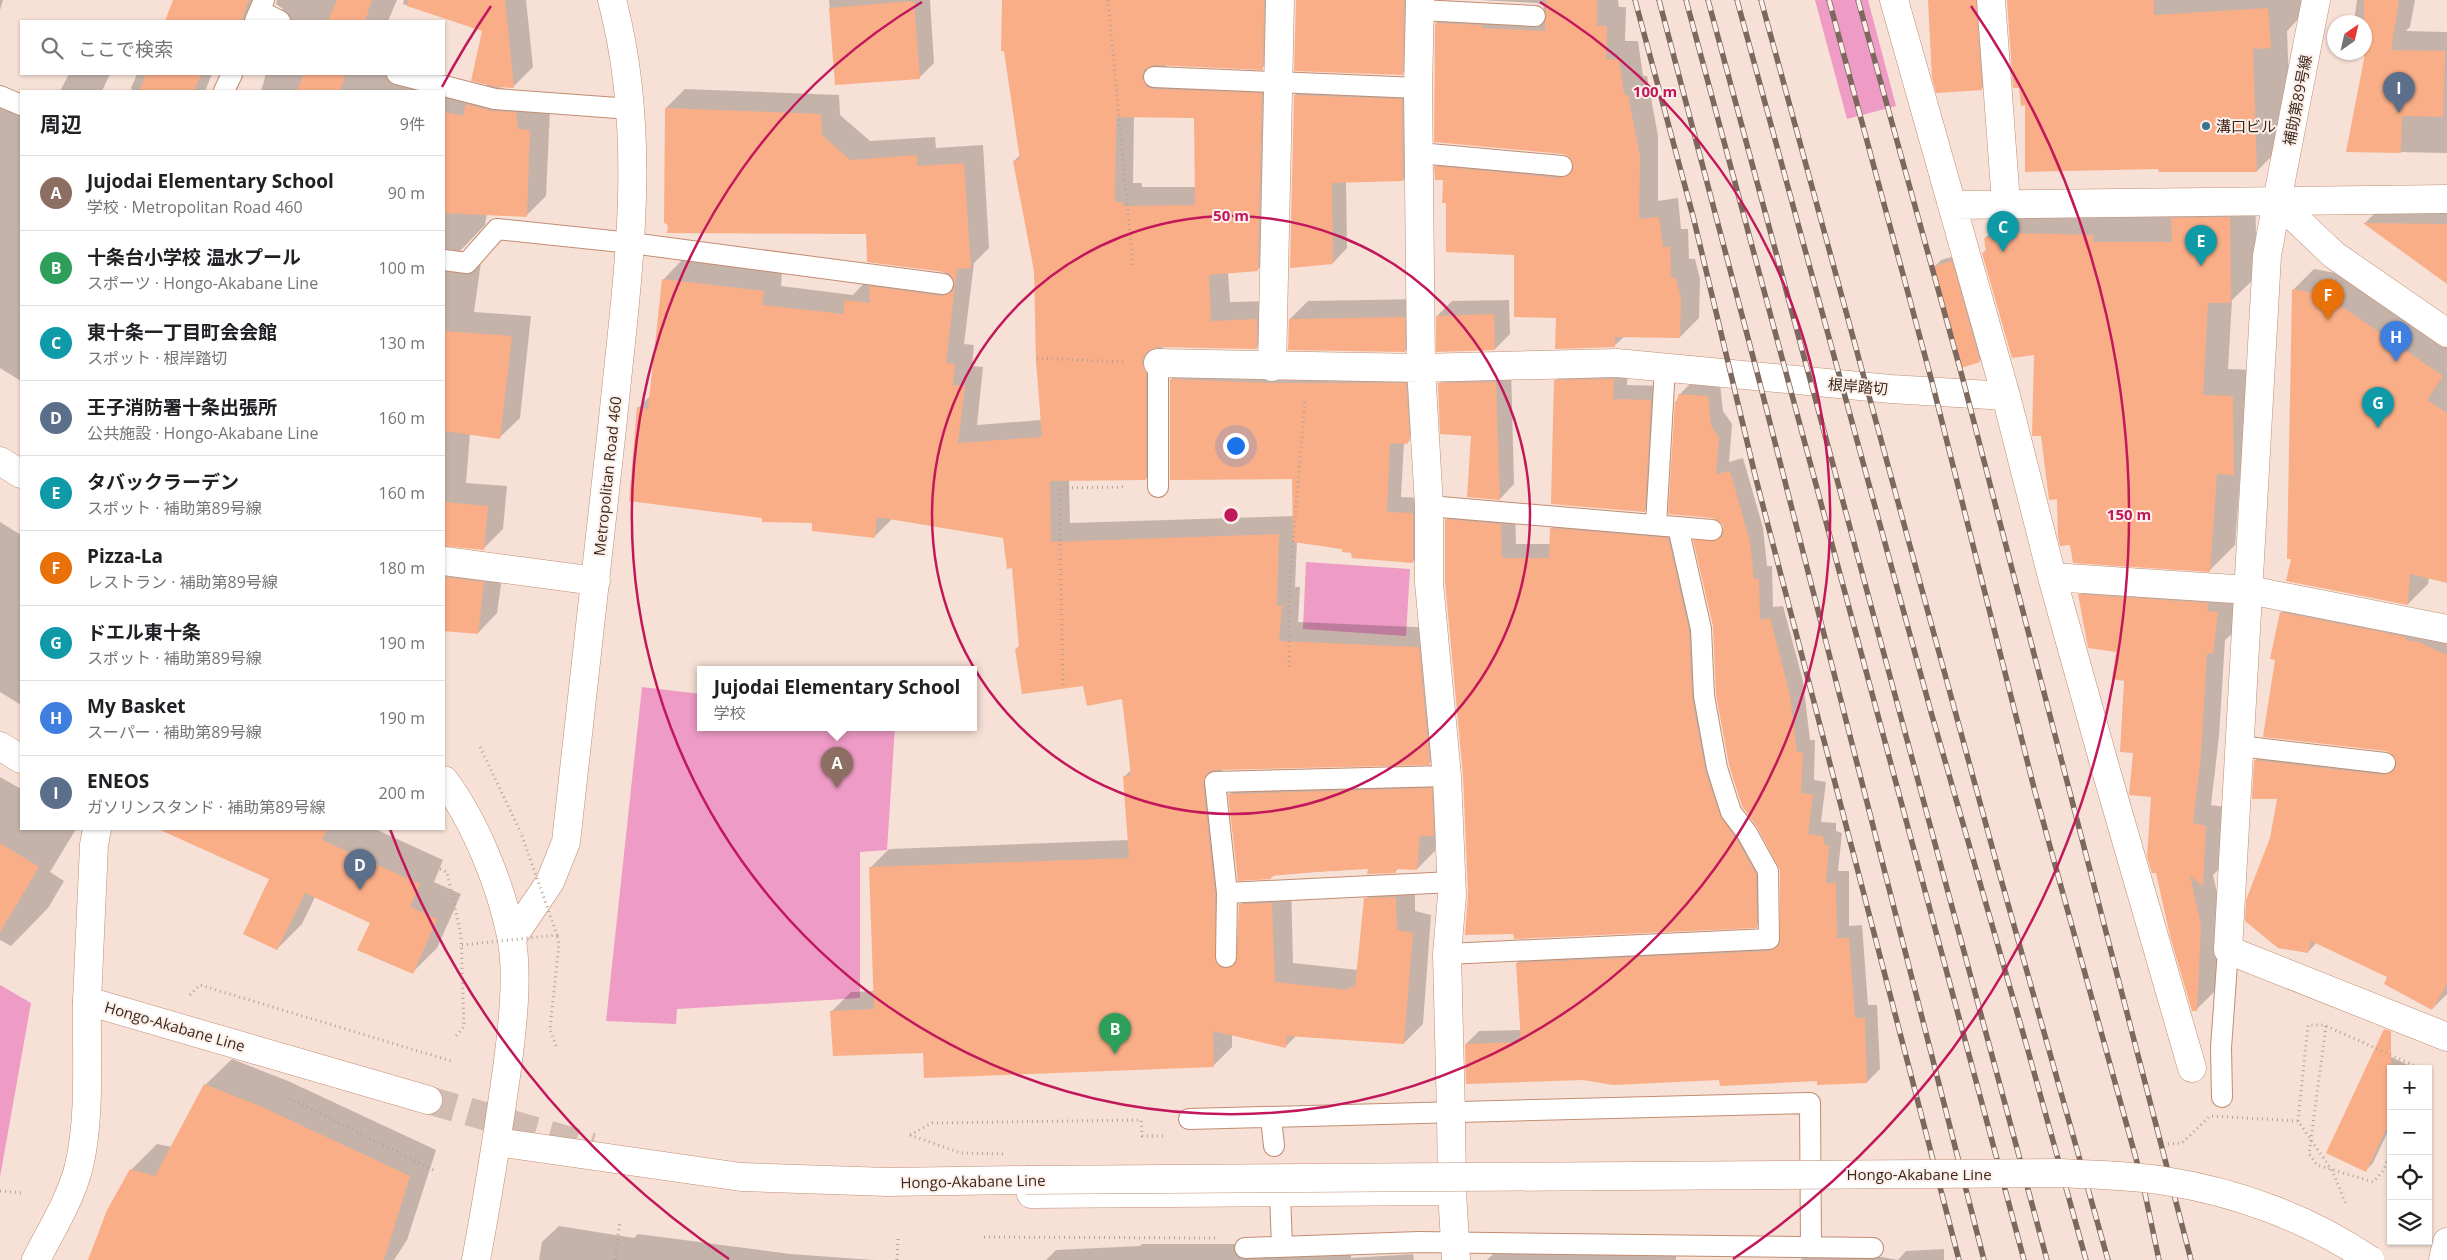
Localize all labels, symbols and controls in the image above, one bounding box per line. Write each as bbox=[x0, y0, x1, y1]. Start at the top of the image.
north arrow bbox=[2327, 15, 2372, 60]
search box bbox=[20, 20, 445, 75]
icon: search bbox=[38, 34, 66, 62]
text: ここで検索 bbox=[78, 36, 173, 62]
street label: 補助第89号線 bbox=[2278, 53, 2316, 147]
pin: I bbox=[2383, 72, 2415, 113]
text: 100 m bbox=[1633, 81, 1677, 101]
text: 周辺 bbox=[40, 110, 82, 138]
text: 9件 bbox=[400, 113, 425, 135]
place label: 溝口ビル bbox=[2216, 116, 2276, 136]
marker: 溝口ビル bbox=[2200, 120, 2212, 132]
text: Jujodai Elementary School bbox=[87, 168, 334, 194]
text: A bbox=[50, 182, 62, 204]
text: 90 m bbox=[388, 182, 425, 204]
text: 学校 · Metropolitan Road 460 bbox=[87, 196, 303, 218]
text: 50 m bbox=[1213, 205, 1249, 225]
pin: C bbox=[1987, 211, 2019, 252]
pin: E bbox=[2185, 225, 2217, 266]
text: 十条台小学校 温水プール bbox=[87, 244, 301, 270]
text: B bbox=[51, 257, 61, 279]
text: 100 m bbox=[379, 257, 425, 279]
text: スポーツ · Hongo-Akabane Line bbox=[87, 272, 318, 294]
pin: F bbox=[2312, 279, 2344, 320]
text: 東十条一丁目町会会館 bbox=[87, 319, 277, 345]
pin: H bbox=[2380, 321, 2412, 362]
text: C bbox=[51, 332, 61, 354]
text: 130 m bbox=[379, 332, 425, 354]
text: スポット · 根岸踏切 bbox=[87, 347, 228, 369]
street label: 根岸踏切 bbox=[1827, 373, 1889, 399]
pin: G bbox=[2362, 387, 2394, 428]
text: 王子消防署十条出張所 bbox=[87, 394, 277, 420]
street label: Metropolitan Road 460 bbox=[589, 395, 625, 557]
text: D bbox=[50, 407, 62, 429]
text: 160 m bbox=[379, 407, 425, 429]
text: 公共施設 · Hongo-Akabane Line bbox=[87, 422, 318, 444]
your location bbox=[1223, 433, 1249, 459]
text: タバックラーデン bbox=[87, 469, 239, 495]
text: E bbox=[52, 482, 60, 504]
text: 160 m bbox=[379, 482, 425, 504]
text: スポット · 補助第89号線 bbox=[87, 497, 262, 519]
text: 150 m bbox=[2107, 504, 2151, 524]
centre of rings bbox=[1222, 506, 1240, 524]
text: Pizza-La bbox=[87, 543, 163, 569]
text: F bbox=[52, 557, 60, 579]
text: 180 m bbox=[379, 557, 425, 579]
text: レストラン · 補助第89号線 bbox=[87, 571, 278, 593]
text: ドエル東十条 bbox=[87, 619, 201, 645]
text: G bbox=[50, 632, 62, 654]
text: 190 m bbox=[379, 632, 425, 654]
text: スポット · 補助第89号線 bbox=[87, 647, 262, 669]
popup bbox=[697, 666, 977, 731]
text: Jujodai Elementary School bbox=[714, 674, 960, 700]
text: My Basket bbox=[87, 693, 186, 719]
text: 学校 bbox=[714, 702, 746, 724]
text: H bbox=[50, 707, 62, 729]
text: 190 m bbox=[379, 707, 425, 729]
text: スーパー · 補助第89号線 bbox=[87, 721, 262, 743]
pin: A bbox=[821, 747, 853, 788]
text: ENEOS bbox=[87, 768, 149, 794]
text: I bbox=[53, 782, 59, 804]
text: 200 m bbox=[379, 782, 425, 804]
text: ガソリンスタンド · 補助第89号線 bbox=[87, 796, 326, 818]
pin: D bbox=[344, 849, 376, 890]
street label: Hongo-Akabane Line bbox=[102, 996, 248, 1056]
pin: B bbox=[1099, 1013, 1131, 1054]
map controls bbox=[2387, 1065, 2432, 1245]
button: + bbox=[2387, 1065, 2432, 1110]
button: − bbox=[2387, 1110, 2432, 1155]
button: locate bbox=[2387, 1155, 2432, 1200]
street label: Hongo-Akabane Line bbox=[1846, 1164, 1992, 1184]
street label: Hongo-Akabane Line bbox=[900, 1170, 1046, 1192]
button: layers bbox=[2387, 1200, 2432, 1245]

